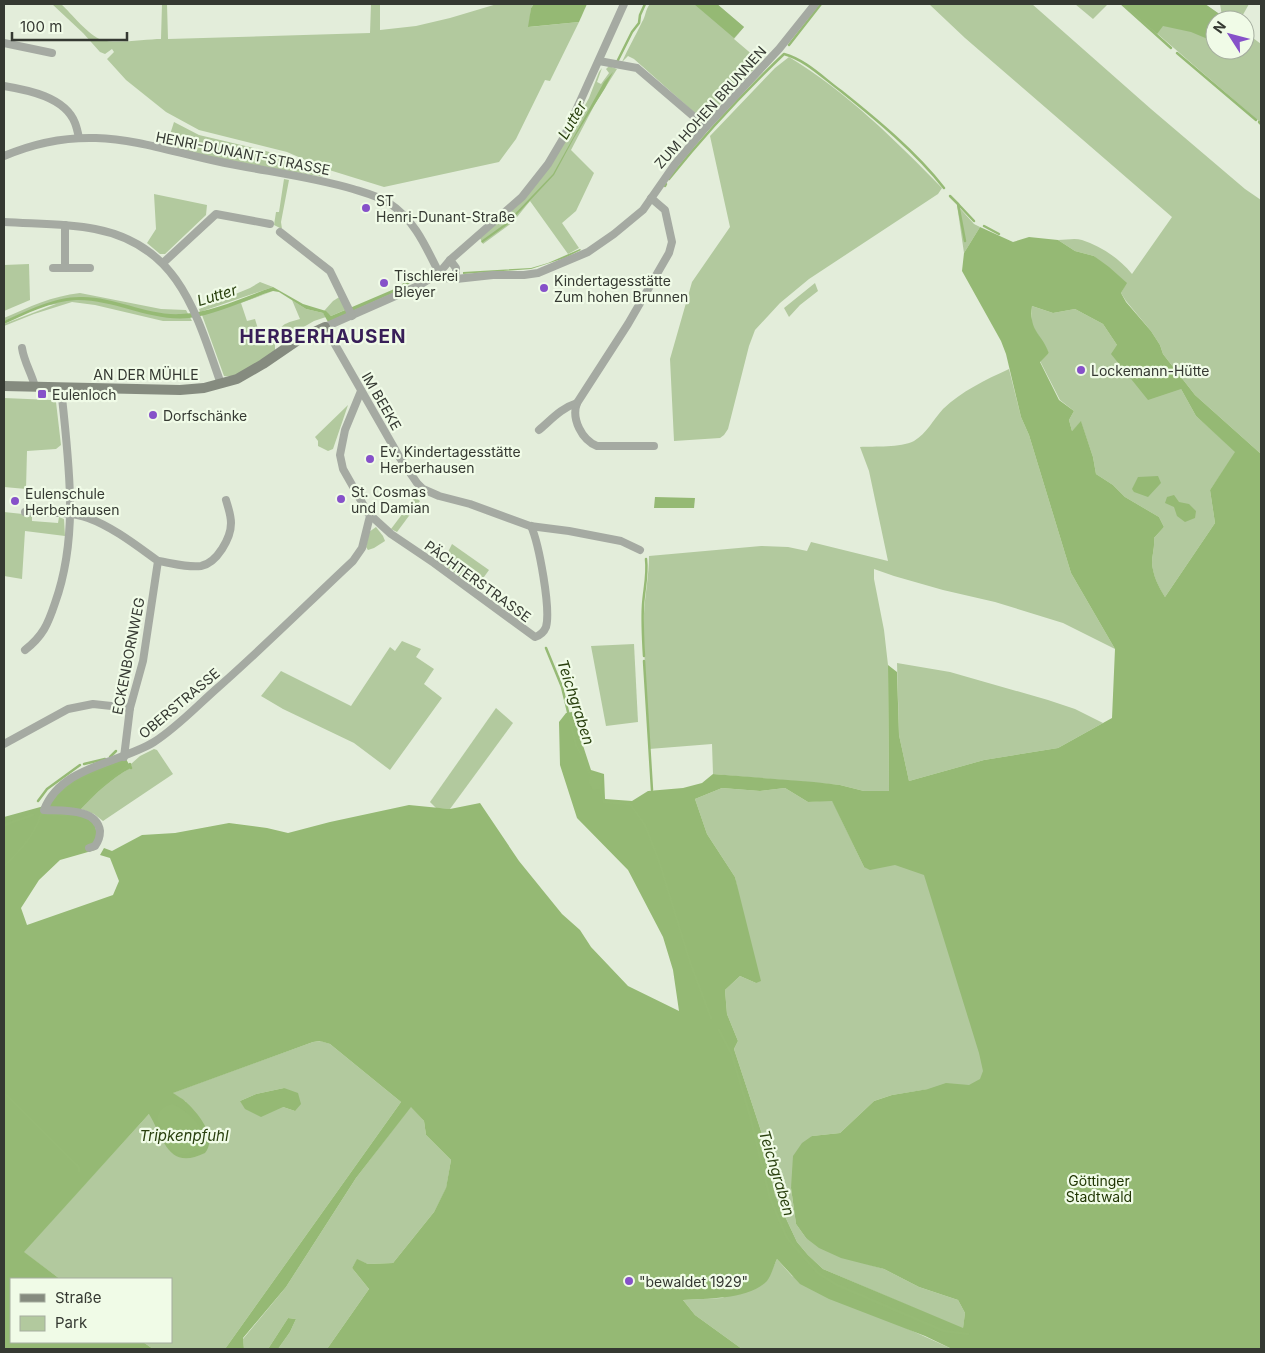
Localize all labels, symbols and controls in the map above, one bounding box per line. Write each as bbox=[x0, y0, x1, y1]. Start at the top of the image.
scale bar bbox=[12, 10, 128, 42]
north arrow bbox=[1205, 10, 1255, 60]
text: 100 m bbox=[20, 17, 62, 36]
text: N bbox=[1209, 18, 1229, 36]
street label: ZUM HOHEN BRUNNEN bbox=[651, 42, 769, 172]
water label: Lutter bbox=[554, 97, 591, 142]
street label: HENRI-DUNANT-STRASSE bbox=[154, 128, 332, 178]
place label: ST Henri-Dunant-Straße bbox=[376, 192, 515, 225]
marker: ST Henri-Dunant-Straße bbox=[360, 202, 372, 214]
place label: Tischlerei Bleyer bbox=[394, 267, 458, 300]
place label: Kindertagesstätte Zum hohen Brunnen bbox=[554, 272, 688, 305]
marker: Tischlerei Bleyer bbox=[378, 277, 390, 289]
water label: Lutter bbox=[195, 280, 240, 310]
marker: Kindertagesstätte Zum hohen Brunnen bbox=[538, 282, 550, 294]
district label: HERBERHAUSEN bbox=[239, 325, 407, 348]
place label: Lockemann-Hütte bbox=[1091, 362, 1209, 379]
marker: Lockemann-Hütte bbox=[1075, 364, 1087, 376]
street label: AN DER MÜHLE bbox=[93, 366, 199, 383]
street label: IM BEEKE bbox=[359, 369, 405, 433]
place label: Eulenloch bbox=[52, 386, 117, 403]
marker: Eulenloch bbox=[36, 388, 48, 400]
place label: Dorfschänke bbox=[163, 407, 247, 424]
marker: Dorfschänke bbox=[147, 409, 159, 421]
place label: Ev. Kindertagesstätte Herberhausen bbox=[380, 443, 521, 476]
marker: Ev. Kindertagesstätte Herberhausen bbox=[364, 453, 376, 465]
place label: St. Cosmas und Damian bbox=[351, 483, 430, 516]
place label: Eulenschule Herberhausen bbox=[25, 485, 120, 518]
marker: St. Cosmas und Damian bbox=[335, 493, 347, 505]
marker: Eulenschule Herberhausen bbox=[9, 495, 21, 507]
street label: PÄCHTERSTRASSE bbox=[422, 537, 534, 625]
street label: ECKENBORNWEG bbox=[108, 596, 148, 716]
water label: Teichgraben bbox=[553, 657, 599, 747]
street label: OBERSTRASSE bbox=[135, 664, 223, 742]
water label: Tripkenpfuhl bbox=[139, 1126, 229, 1145]
water label: Teichgraben bbox=[755, 1128, 799, 1218]
park label: Göttinger Stadtwald bbox=[1066, 1172, 1132, 1205]
place label: "bewaldet 1929" bbox=[639, 1273, 748, 1290]
marker: "bewaldet 1929" bbox=[623, 1275, 635, 1287]
legend bbox=[10, 1278, 172, 1343]
text: Straße bbox=[55, 1288, 102, 1307]
text: Park bbox=[55, 1313, 88, 1332]

